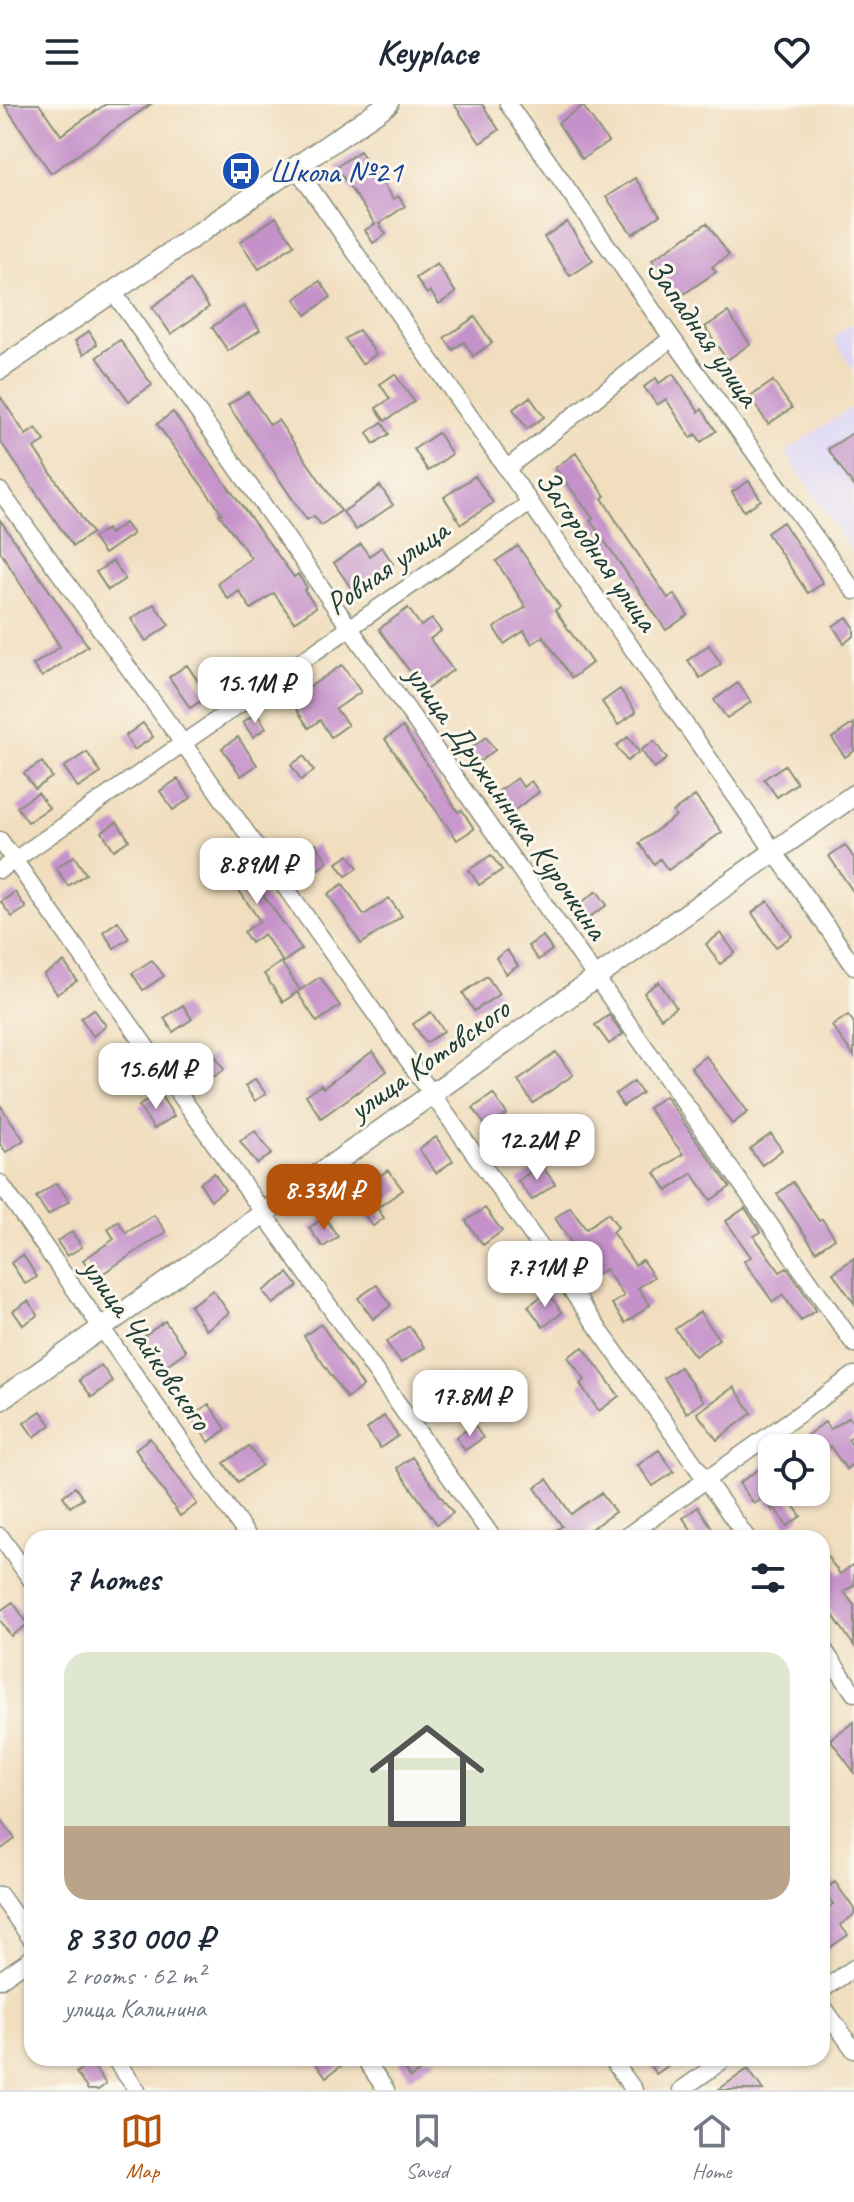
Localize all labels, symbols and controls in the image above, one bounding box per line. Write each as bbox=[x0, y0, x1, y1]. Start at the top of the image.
text: Keyplace bbox=[376, 29, 478, 75]
icon: menu bbox=[40, 30, 84, 74]
icon: heart bbox=[770, 30, 814, 74]
bus stop icon: Школа №21 bbox=[220, 150, 262, 192]
place label: Школа №21 bbox=[269, 151, 404, 192]
street label: Западная улица bbox=[637, 250, 770, 416]
street label: Загородная улица bbox=[526, 461, 669, 641]
street label: Ровная улица bbox=[317, 508, 459, 624]
street label: улица Дружинника Курочкина bbox=[395, 655, 619, 949]
pin: 15.1M ₽ bbox=[181, 657, 329, 725]
text: 15.1M ₽ bbox=[216, 666, 294, 699]
pin: 8.89M ₽ bbox=[183, 838, 331, 906]
text: 8.89M ₽ bbox=[218, 847, 296, 880]
street label: улица Котовского bbox=[339, 987, 519, 1131]
pin: 15.6M ₽ bbox=[82, 1043, 230, 1111]
text: 15.6M ₽ bbox=[116, 1052, 196, 1085]
pin: 12.2M ₽ bbox=[463, 1114, 611, 1182]
text: 12.2M ₽ bbox=[498, 1123, 576, 1156]
pin: 8.33M ₽ bbox=[250, 1164, 398, 1232]
text: 8.33M ₽ bbox=[285, 1173, 363, 1206]
pin: 7.71M ₽ bbox=[471, 1241, 619, 1309]
street label: улица Чайковского bbox=[71, 1248, 222, 1439]
text: 7.71M ₽ bbox=[506, 1250, 584, 1283]
pin: 17.8M ₽ bbox=[396, 1370, 544, 1438]
text: 17.8M ₽ bbox=[431, 1379, 509, 1412]
map controls bbox=[758, 1434, 830, 1506]
button: locate bbox=[758, 1434, 830, 1506]
icon: filters bbox=[746, 1556, 790, 1600]
text: 7 homes bbox=[64, 1557, 160, 1600]
icon: home bbox=[355, 1704, 499, 1848]
text: 8 330 000 ₽ bbox=[64, 1916, 213, 1959]
text: 2 rooms · 62 m² bbox=[64, 1959, 205, 1992]
text: улица Калинина bbox=[64, 1992, 206, 2025]
tab: Map bbox=[120, 2109, 164, 2185]
tab: Saved bbox=[405, 2109, 449, 2185]
tab: Home bbox=[690, 2109, 734, 2185]

